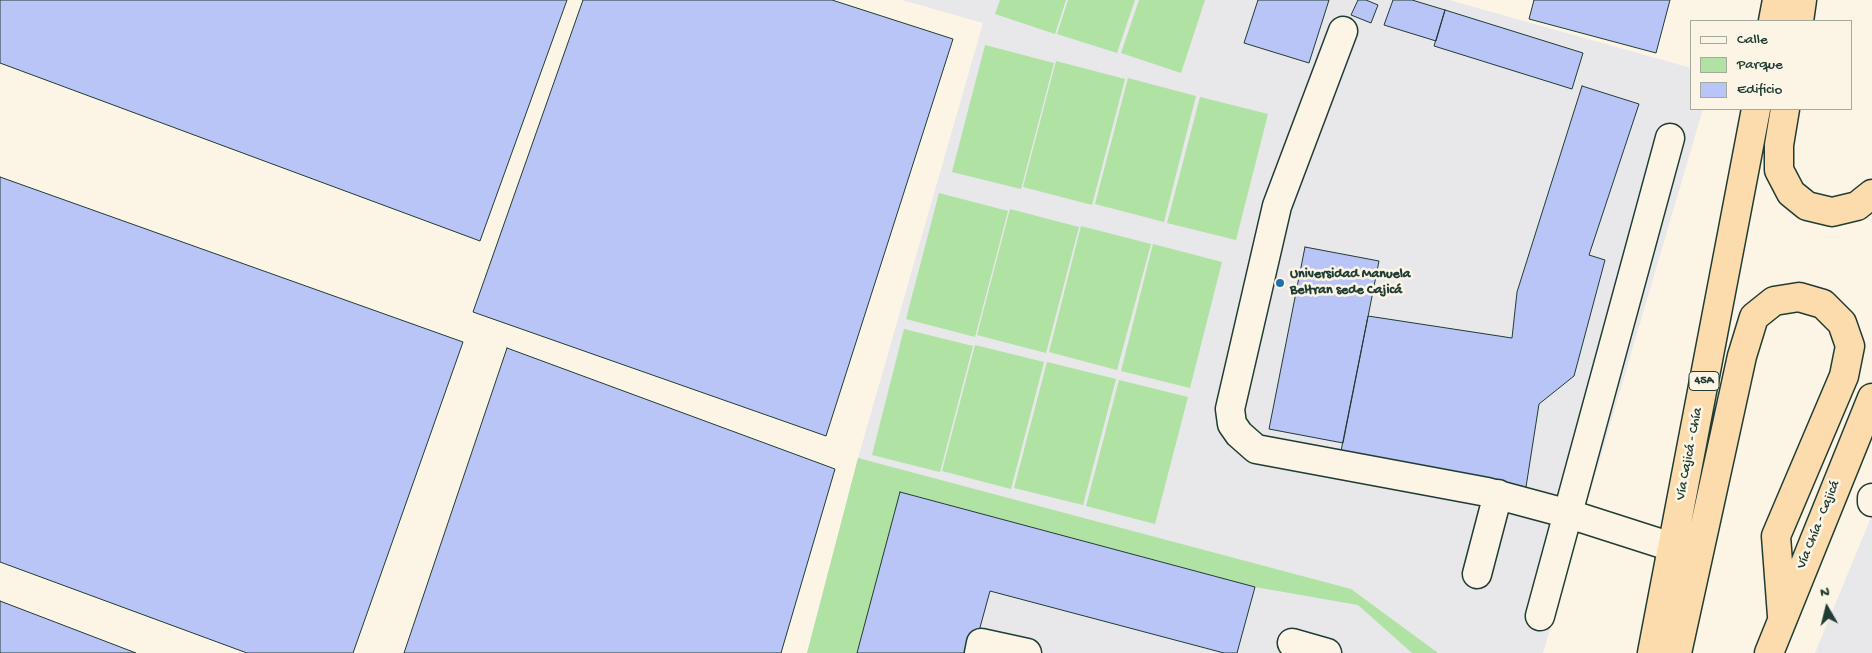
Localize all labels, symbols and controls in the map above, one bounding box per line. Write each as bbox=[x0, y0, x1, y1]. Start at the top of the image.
legend bbox=[1690, 20, 1852, 110]
text: Calle bbox=[1737, 31, 1768, 49]
text: Parque bbox=[1737, 56, 1783, 74]
text: Edificio bbox=[1737, 81, 1782, 99]
place label: Universidad Manuela Beltran sede Cajicá bbox=[1290, 267, 1411, 300]
marker: Universidad Manuela Beltran sede Cajicá bbox=[1274, 277, 1286, 289]
road number: 45A bbox=[1689, 372, 1719, 391]
street label: Vía Cajicá - Chía bbox=[1673, 406, 1707, 502]
street label: Vía Chía - Cajicá bbox=[1794, 478, 1844, 572]
north arrow bbox=[1802, 583, 1852, 633]
text: N bbox=[1819, 584, 1831, 602]

